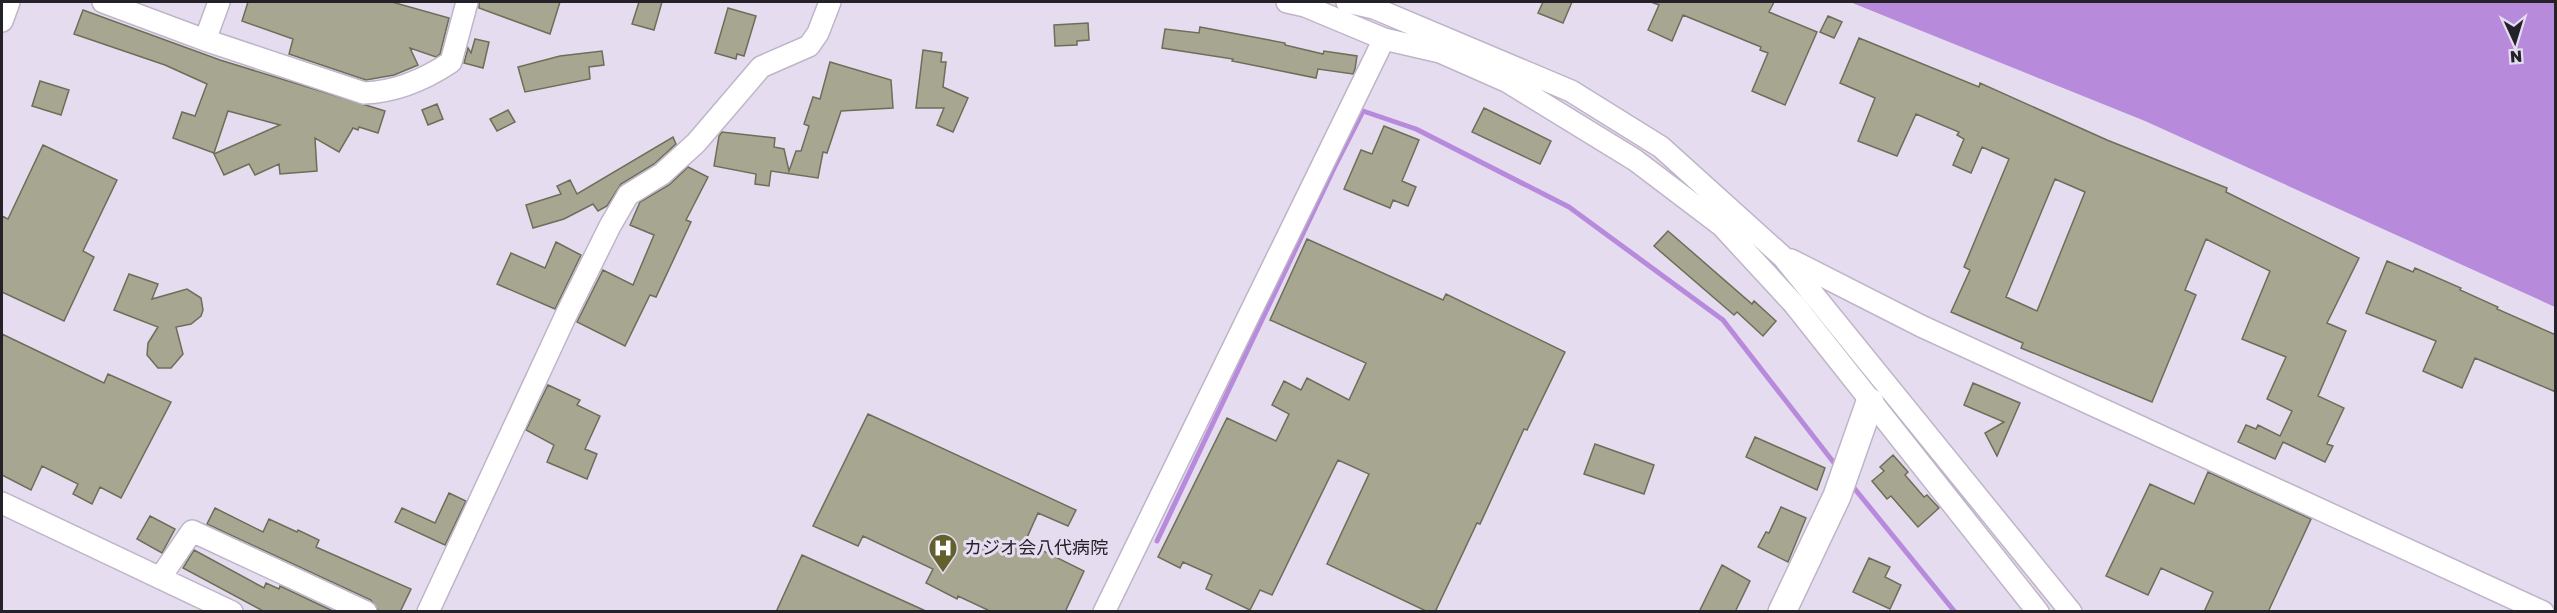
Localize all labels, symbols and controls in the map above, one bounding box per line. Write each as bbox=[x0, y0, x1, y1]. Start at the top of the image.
north arrow bbox=[2485, 12, 2545, 72]
text: N bbox=[2509, 47, 2523, 67]
hospital icon: カジオ会八代病院 bbox=[927, 532, 959, 574]
place label: カジオ会八代病院 bbox=[964, 536, 1108, 558]

